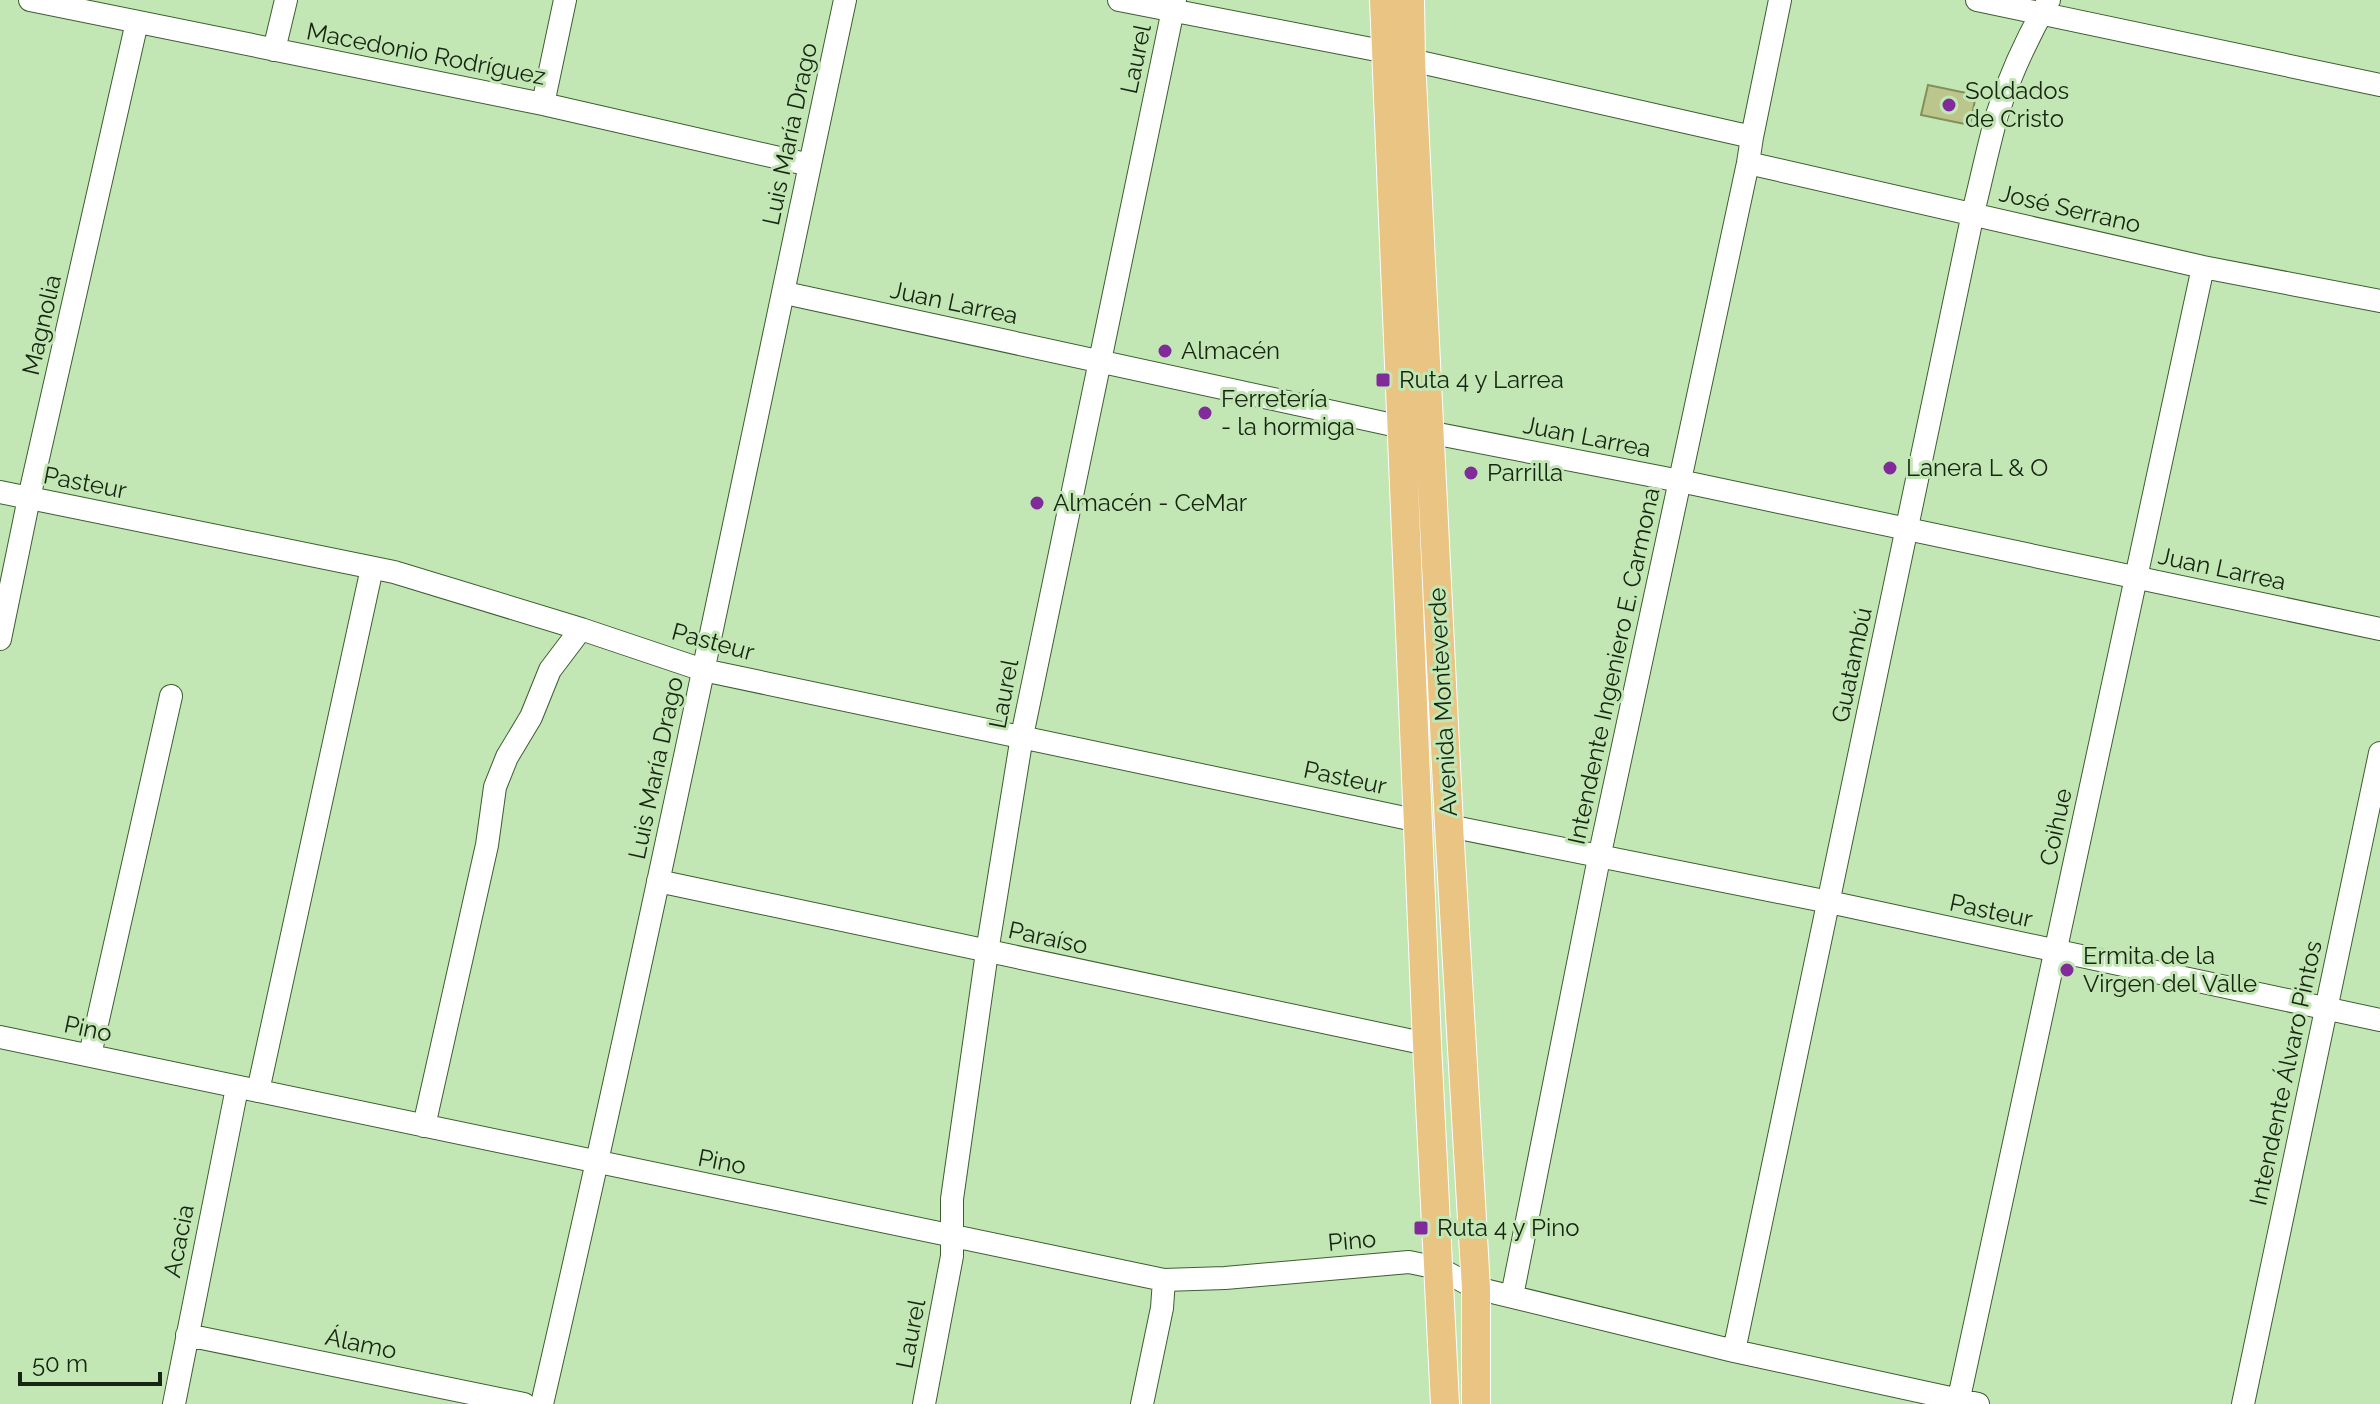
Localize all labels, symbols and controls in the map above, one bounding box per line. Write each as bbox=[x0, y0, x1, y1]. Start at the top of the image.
street label: Macedonio Rodríguez bbox=[304, 16, 548, 91]
street label: Laurel bbox=[1114, 21, 1157, 96]
street label: Luis María Drago bbox=[756, 40, 823, 228]
place label: Soldados de Cristo bbox=[1965, 76, 2069, 133]
marker: Soldados de Cristo bbox=[1940, 96, 1958, 114]
street label: José Serrano bbox=[1997, 178, 2144, 239]
street label: Magnolia bbox=[16, 272, 67, 378]
street label: Juan Larrea bbox=[888, 275, 1020, 330]
place label: Almacén bbox=[1181, 336, 1280, 365]
marker: Almacén bbox=[1156, 342, 1174, 360]
place label: Ruta 4 y Larrea bbox=[1399, 365, 1564, 394]
marker: Ruta 4 y Larrea bbox=[1374, 371, 1392, 389]
place label: Ferretería - la hormiga bbox=[1221, 384, 1355, 441]
marker: Ferretería - la hormiga bbox=[1196, 404, 1214, 422]
street label: Juan Larrea bbox=[1521, 410, 1653, 463]
place label: Lanera L & O bbox=[1906, 453, 2048, 482]
place label: Parrilla bbox=[1487, 458, 1563, 487]
marker: Lanera L & O bbox=[1881, 459, 1899, 477]
street label: Pasteur bbox=[41, 460, 130, 505]
marker: Parrilla bbox=[1462, 464, 1480, 482]
street label: Intendente Ingeniero E. Carmona bbox=[1561, 485, 1666, 847]
place label: Almacén - CeMar bbox=[1053, 488, 1248, 517]
marker: Almacén - CeMar bbox=[1028, 494, 1046, 512]
street label: Juan Larrea bbox=[2156, 541, 2288, 596]
street label: Avenida Monteverde bbox=[1422, 587, 1463, 817]
street label: Guatambú bbox=[1825, 605, 1878, 725]
street label: Pasteur bbox=[669, 617, 758, 667]
street label: Laurel bbox=[983, 656, 1025, 731]
street label: Luis María Drago bbox=[622, 674, 689, 862]
street label: Pasteur bbox=[1301, 755, 1390, 801]
street label: Coihue bbox=[2033, 786, 2078, 868]
street label: Pasteur bbox=[1947, 888, 2036, 934]
street label: Paraíso bbox=[1006, 915, 1090, 960]
street label: Intendente Álvaro Pintos bbox=[2243, 938, 2328, 1208]
place label: Ermita de la Virgen del Valle bbox=[2083, 941, 2257, 998]
marker: Ermita de la Virgen del Valle bbox=[2058, 961, 2076, 979]
street label: Pino bbox=[61, 1009, 115, 1048]
street label: Pino bbox=[696, 1143, 749, 1180]
street label: Acacia bbox=[157, 1202, 200, 1280]
place label: Ruta 4 y Pino bbox=[1437, 1213, 1579, 1242]
marker: Ruta 4 y Pino bbox=[1412, 1219, 1430, 1237]
street label: Pino bbox=[1327, 1224, 1377, 1257]
street label: Laurel bbox=[890, 1296, 932, 1371]
street label: Álamo bbox=[323, 1322, 399, 1365]
scale bar bbox=[20, 1336, 160, 1386]
text: 50 m bbox=[32, 1349, 88, 1378]

